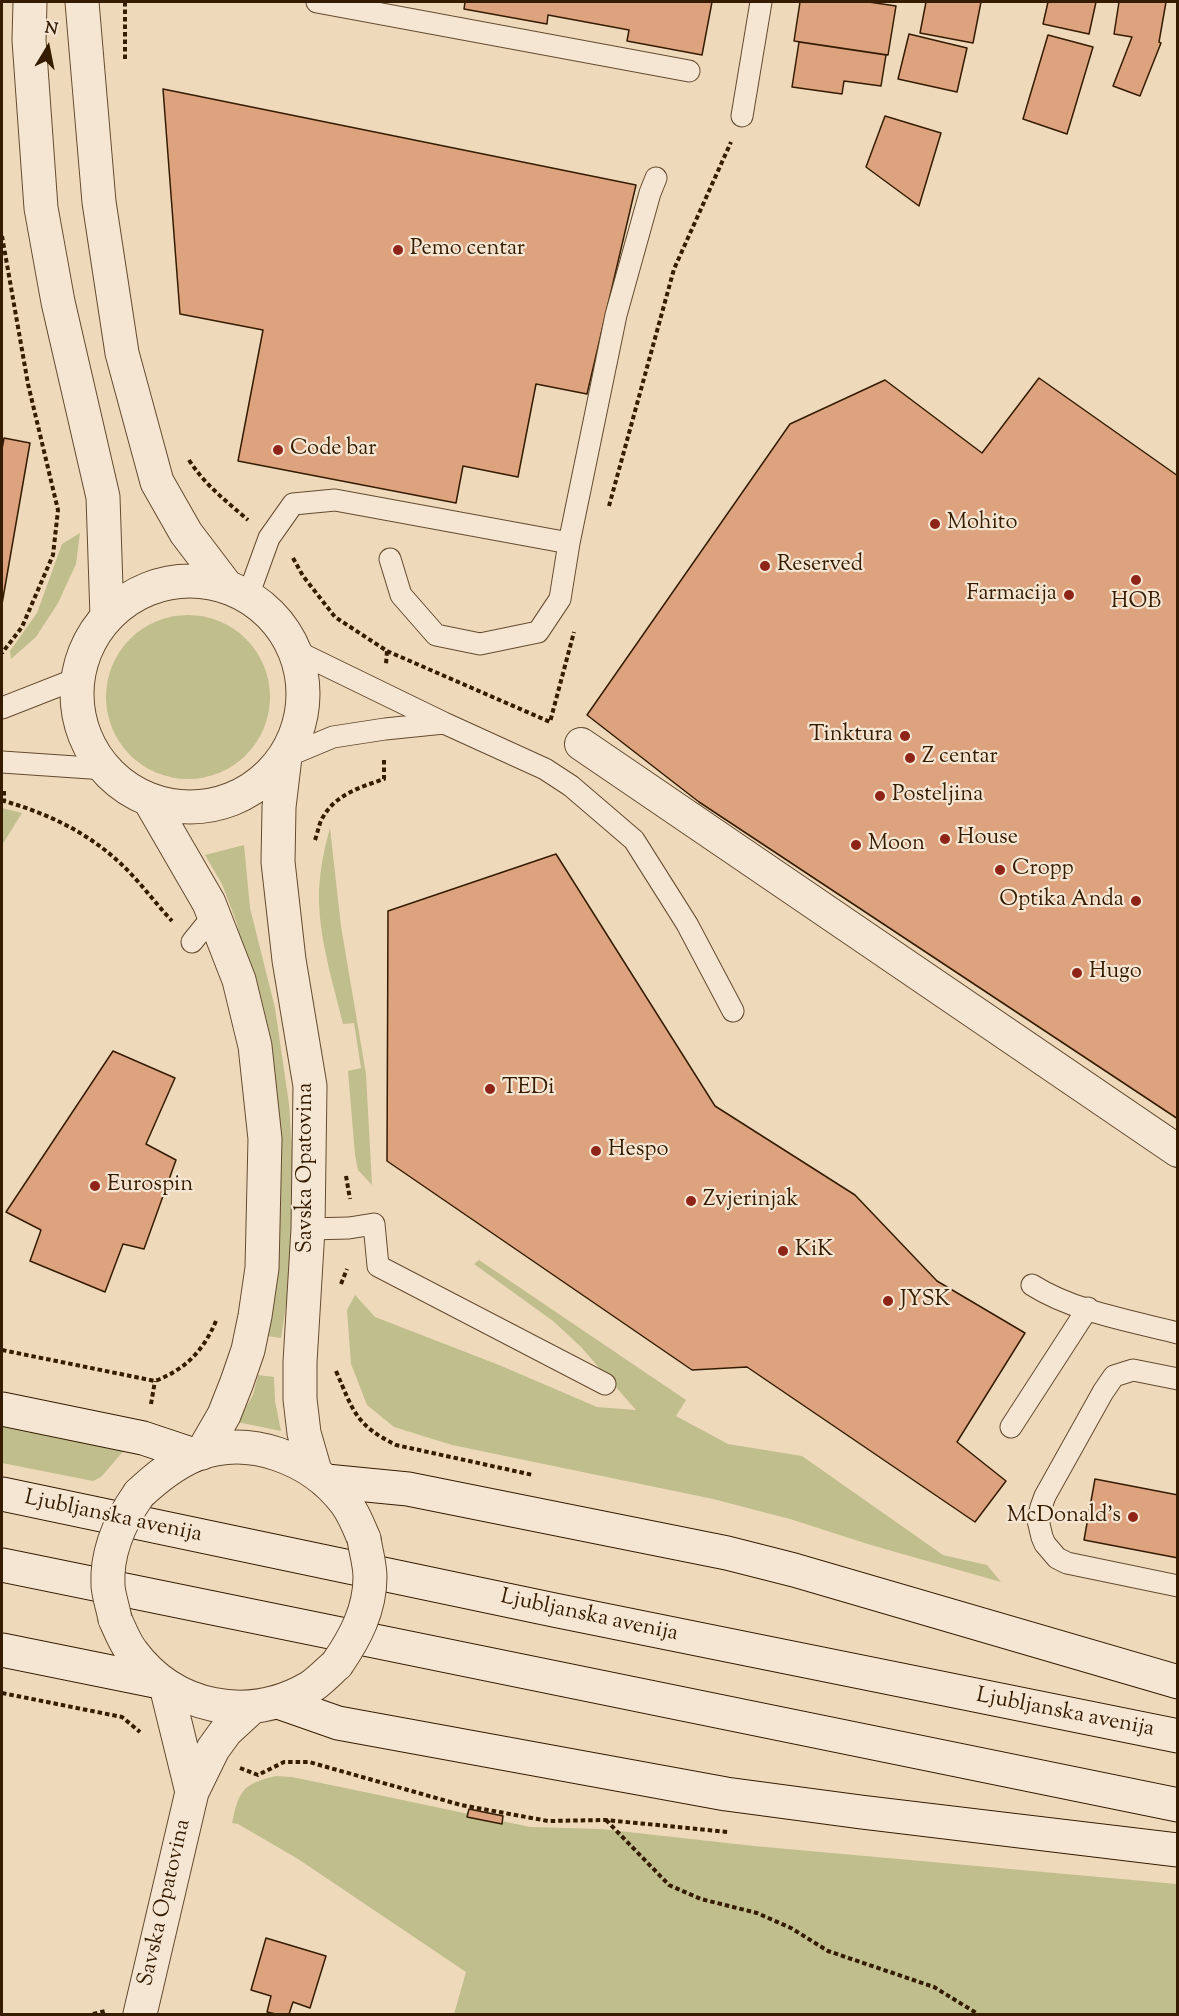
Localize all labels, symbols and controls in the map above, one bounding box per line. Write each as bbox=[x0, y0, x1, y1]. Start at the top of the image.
text: N bbox=[43, 17, 60, 42]
north arrow bbox=[18, 18, 78, 78]
place label: Pemo centar bbox=[410, 237, 525, 263]
marker: Pemo centar bbox=[391, 243, 405, 257]
place label: Code bar bbox=[290, 437, 376, 463]
marker: Code bar bbox=[271, 443, 285, 457]
place label: Mohito bbox=[947, 511, 1017, 537]
marker: Mohito bbox=[928, 517, 942, 531]
place label: Reserved bbox=[777, 553, 863, 579]
marker: Reserved bbox=[758, 559, 772, 573]
marker: HOB bbox=[1129, 573, 1143, 587]
place label: Farmacija bbox=[967, 582, 1057, 608]
marker: Farmacija bbox=[1062, 588, 1076, 602]
place label: HOB bbox=[1111, 590, 1161, 616]
place label: Tinktura bbox=[809, 723, 893, 749]
marker: Tinktura bbox=[898, 729, 912, 743]
place label: Z centar bbox=[922, 745, 998, 771]
marker: Z centar bbox=[903, 751, 917, 765]
place label: Posteljina bbox=[892, 783, 983, 809]
marker: Posteljina bbox=[873, 789, 887, 803]
place label: House bbox=[957, 826, 1018, 852]
place label: Moon bbox=[868, 832, 925, 858]
marker: House bbox=[938, 832, 952, 846]
marker: Moon bbox=[849, 838, 863, 852]
place label: Cropp bbox=[1012, 857, 1074, 883]
marker: Cropp bbox=[993, 863, 1007, 877]
place label: Optika Anda bbox=[999, 888, 1124, 914]
marker: Optika Anda bbox=[1129, 894, 1143, 908]
place label: Hugo bbox=[1089, 960, 1142, 986]
marker: Hugo bbox=[1070, 966, 1084, 980]
place label: TEDi bbox=[502, 1076, 554, 1102]
marker: TEDi bbox=[483, 1082, 497, 1096]
street label: Savska Opatovina bbox=[294, 1083, 320, 1253]
place label: Hespo bbox=[608, 1138, 669, 1164]
marker: Hespo bbox=[589, 1144, 603, 1158]
place label: Eurospin bbox=[107, 1173, 193, 1199]
marker: Eurospin bbox=[88, 1179, 102, 1193]
place label: Zvjerinjak bbox=[703, 1188, 798, 1214]
marker: Zvjerinjak bbox=[684, 1194, 698, 1208]
place label: KiK bbox=[795, 1238, 833, 1264]
marker: KiK bbox=[776, 1244, 790, 1258]
place label: JYSK bbox=[900, 1288, 950, 1314]
marker: JYSK bbox=[881, 1294, 895, 1308]
street label: Ljubljanska avenija bbox=[22, 1486, 204, 1550]
place label: McDonald's bbox=[1007, 1504, 1121, 1530]
marker: McDonald's bbox=[1126, 1510, 1140, 1524]
street label: Ljubljanska avenija bbox=[498, 1585, 680, 1649]
street label: Ljubljanska avenija bbox=[974, 1684, 1156, 1744]
street label: Savska Opatovina bbox=[134, 1817, 198, 1989]

